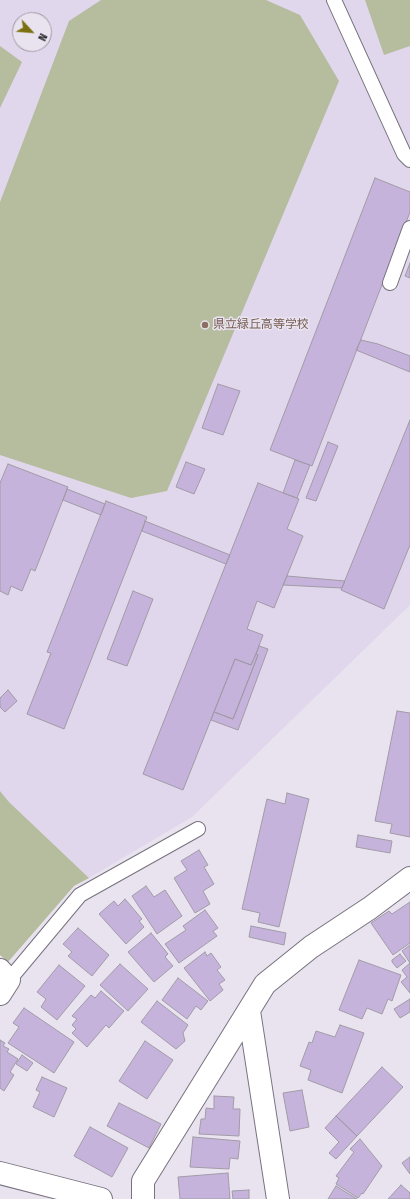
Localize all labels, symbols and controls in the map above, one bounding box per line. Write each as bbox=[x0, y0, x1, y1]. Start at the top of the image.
north arrow bbox=[12, 12, 52, 52]
text: N bbox=[35, 31, 50, 43]
place label: 県立緑丘高等学校 bbox=[213, 318, 309, 332]
marker: 県立緑丘高等学校 bbox=[200, 320, 210, 330]

